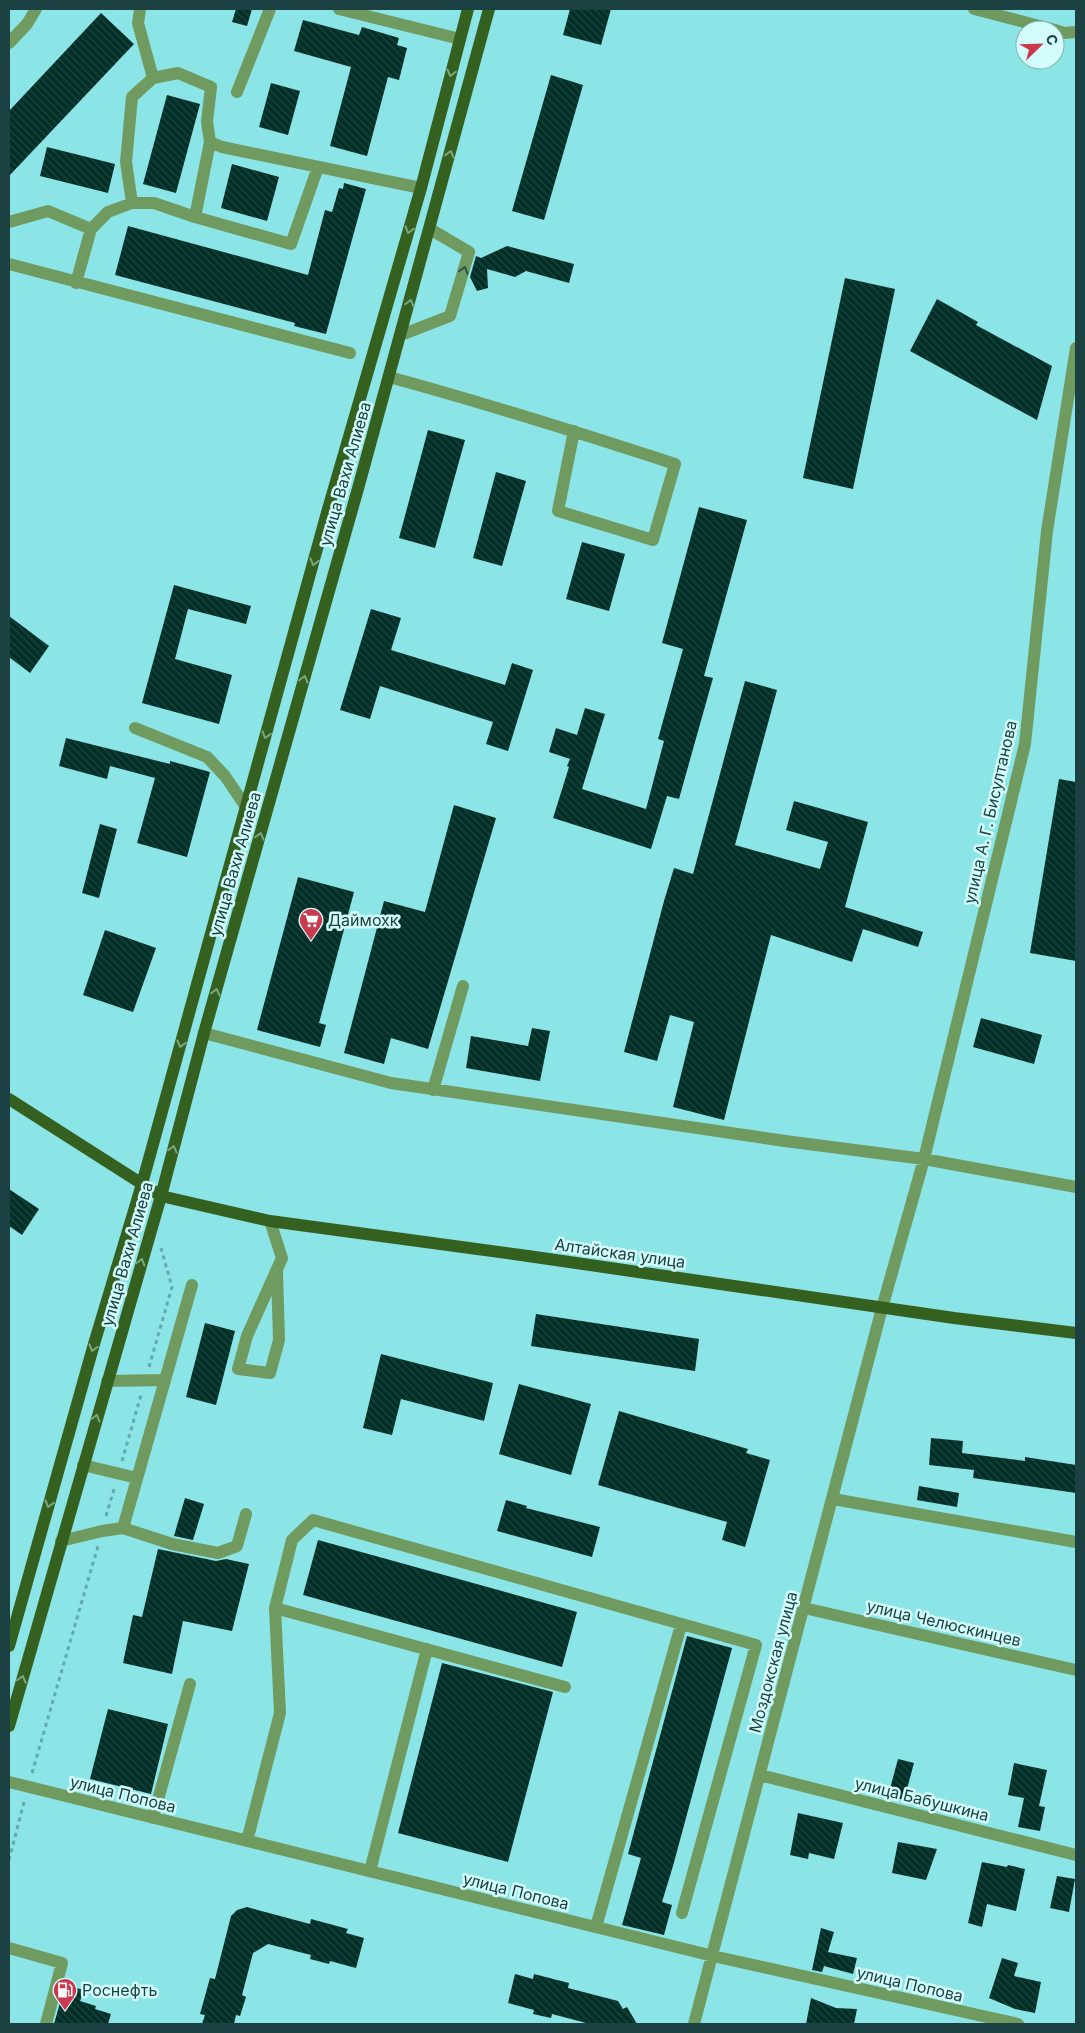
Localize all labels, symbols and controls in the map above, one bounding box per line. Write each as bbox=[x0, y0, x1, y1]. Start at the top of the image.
north arrow bbox=[1015, 20, 1065, 70]
text: С bbox=[1043, 32, 1062, 48]
one-way arrow bbox=[446, 68, 457, 77]
one-way arrow bbox=[445, 150, 455, 158]
one-way arrow bbox=[404, 225, 414, 233]
one-way arrow bbox=[458, 266, 468, 274]
one-way arrow bbox=[404, 299, 414, 308]
street label: улица Вахи Алиева bbox=[315, 400, 375, 548]
one-way arrow bbox=[309, 557, 319, 565]
one-way arrow bbox=[299, 676, 309, 684]
street label: улица А. Г. Бисултанова bbox=[959, 718, 1021, 906]
one-way arrow bbox=[261, 731, 271, 739]
street label: улица Вахи Алиева bbox=[205, 790, 265, 938]
one-way arrow bbox=[254, 831, 265, 840]
supermarket icon: Даймохк bbox=[298, 907, 324, 941]
place label: Даймохк bbox=[328, 910, 399, 930]
one-way arrow bbox=[210, 988, 220, 997]
one-way arrow bbox=[176, 1039, 187, 1048]
one-way arrow bbox=[167, 1144, 178, 1153]
street label: улица Вахи Алиева bbox=[97, 1180, 157, 1328]
street label: Алтайская улица bbox=[553, 1234, 687, 1272]
one-way arrow bbox=[136, 1258, 146, 1266]
one-way arrow bbox=[88, 1344, 99, 1352]
one-way arrow bbox=[91, 1414, 101, 1422]
one-way arrow bbox=[44, 1500, 54, 1508]
street label: Моздокская улица bbox=[745, 1589, 801, 1735]
street label: улица Челюскинцев bbox=[865, 1596, 1023, 1650]
one-way arrow bbox=[16, 1675, 27, 1684]
street label: улица Попова bbox=[68, 1771, 178, 1817]
street label: улица Бабушкина bbox=[853, 1773, 991, 1825]
street label: улица Попова bbox=[461, 1868, 571, 1914]
street label: улица Попова bbox=[855, 1962, 965, 2006]
fuel station icon: Роснефть bbox=[52, 1977, 78, 2011]
place label: Роснефть bbox=[82, 1980, 157, 2000]

